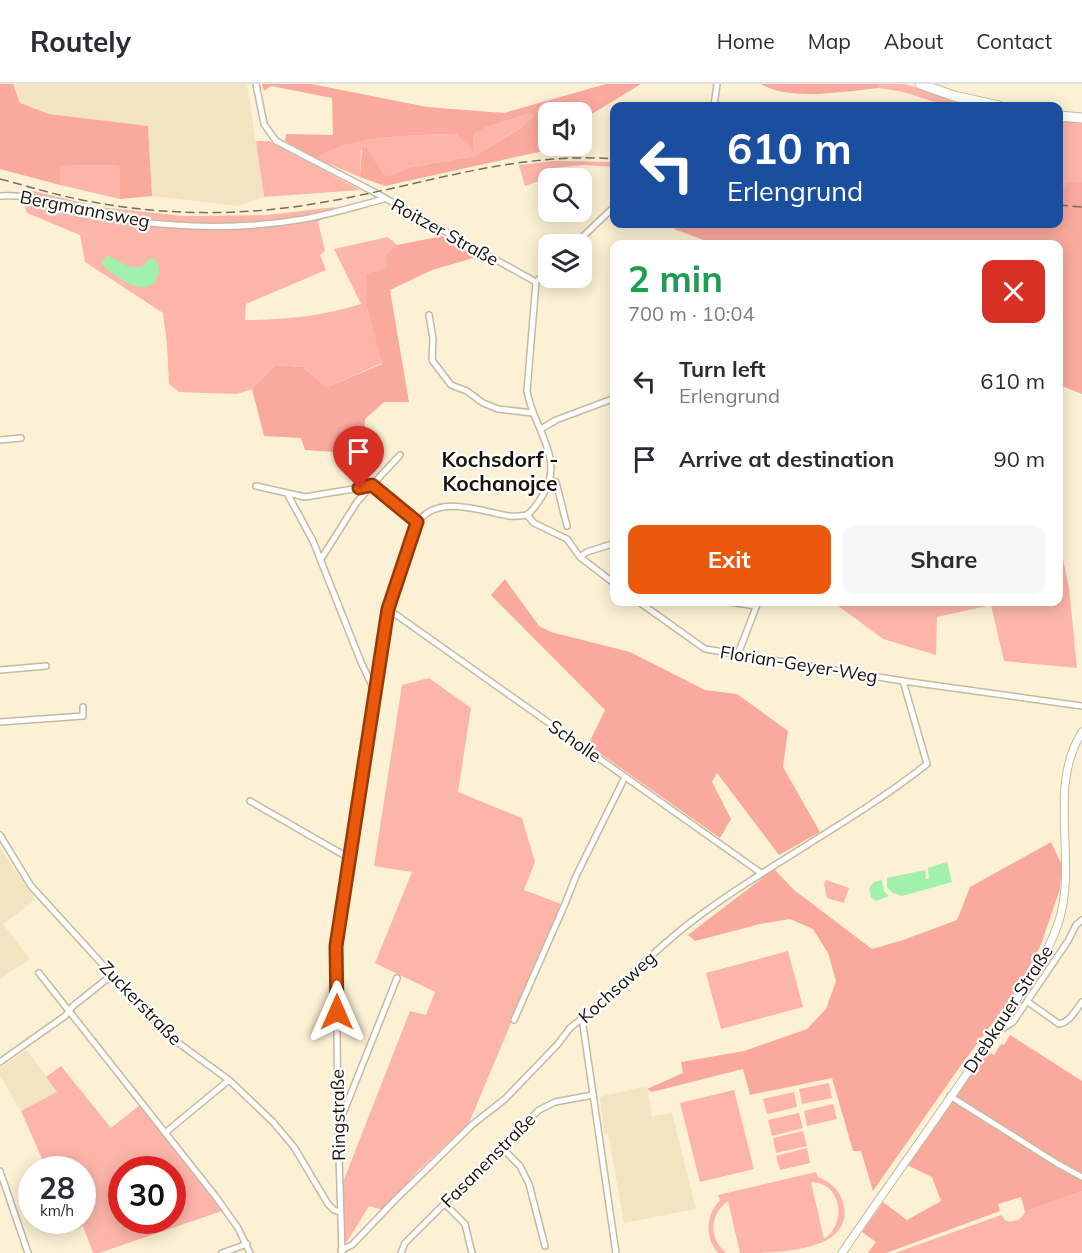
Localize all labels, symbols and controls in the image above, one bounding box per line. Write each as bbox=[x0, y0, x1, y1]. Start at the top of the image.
text: Routely bbox=[30, 24, 131, 59]
text: Home bbox=[717, 28, 775, 54]
text: Map bbox=[808, 28, 851, 54]
text: About bbox=[884, 28, 943, 54]
text: Contact bbox=[976, 28, 1052, 54]
map controls bbox=[538, 102, 592, 288]
button: sound bbox=[538, 102, 592, 156]
text: 610 m bbox=[727, 122, 852, 175]
icon: left bbox=[628, 126, 706, 204]
button: search bbox=[538, 168, 592, 222]
text: Erlengrund bbox=[727, 174, 863, 208]
street label: Bergmannsweg bbox=[18, 185, 152, 233]
street label: Roitzer Straße bbox=[387, 193, 503, 271]
button: layers bbox=[538, 234, 592, 288]
text: 2 min bbox=[628, 256, 723, 301]
button: close bbox=[982, 260, 1045, 323]
text: 700 m · 10:04 bbox=[628, 301, 754, 326]
text: Turn left bbox=[679, 355, 766, 383]
icon: left bbox=[628, 365, 661, 398]
text: 610 m bbox=[980, 367, 1045, 395]
text: Erlengrund bbox=[679, 383, 780, 408]
pin bbox=[333, 426, 384, 488]
icon: arrive bbox=[342, 435, 375, 468]
icon: arrive bbox=[628, 443, 661, 476]
text: Arrive at destination bbox=[679, 445, 894, 473]
text: 90 m bbox=[994, 445, 1045, 473]
district label: Kochsdorf - Kochanojce bbox=[442, 446, 558, 496]
button: Exit bbox=[628, 525, 831, 594]
button: Share bbox=[843, 525, 1045, 594]
street label: Florian-Geyer-Weg bbox=[719, 640, 879, 688]
street label: Scholle bbox=[544, 715, 606, 767]
street label: Drebkauer Straße bbox=[958, 941, 1058, 1077]
street label: Kochsaweg bbox=[573, 946, 661, 1028]
street label: Zuckerstraße bbox=[95, 956, 187, 1050]
position arrow bbox=[305, 980, 369, 1044]
street label: Ringstraße bbox=[326, 1069, 350, 1161]
street label: Fasanenstraße bbox=[436, 1108, 540, 1212]
speed limit sign: 30 bbox=[108, 1156, 186, 1234]
text: 28 bbox=[39, 1169, 75, 1207]
text: km/h bbox=[40, 1201, 74, 1220]

